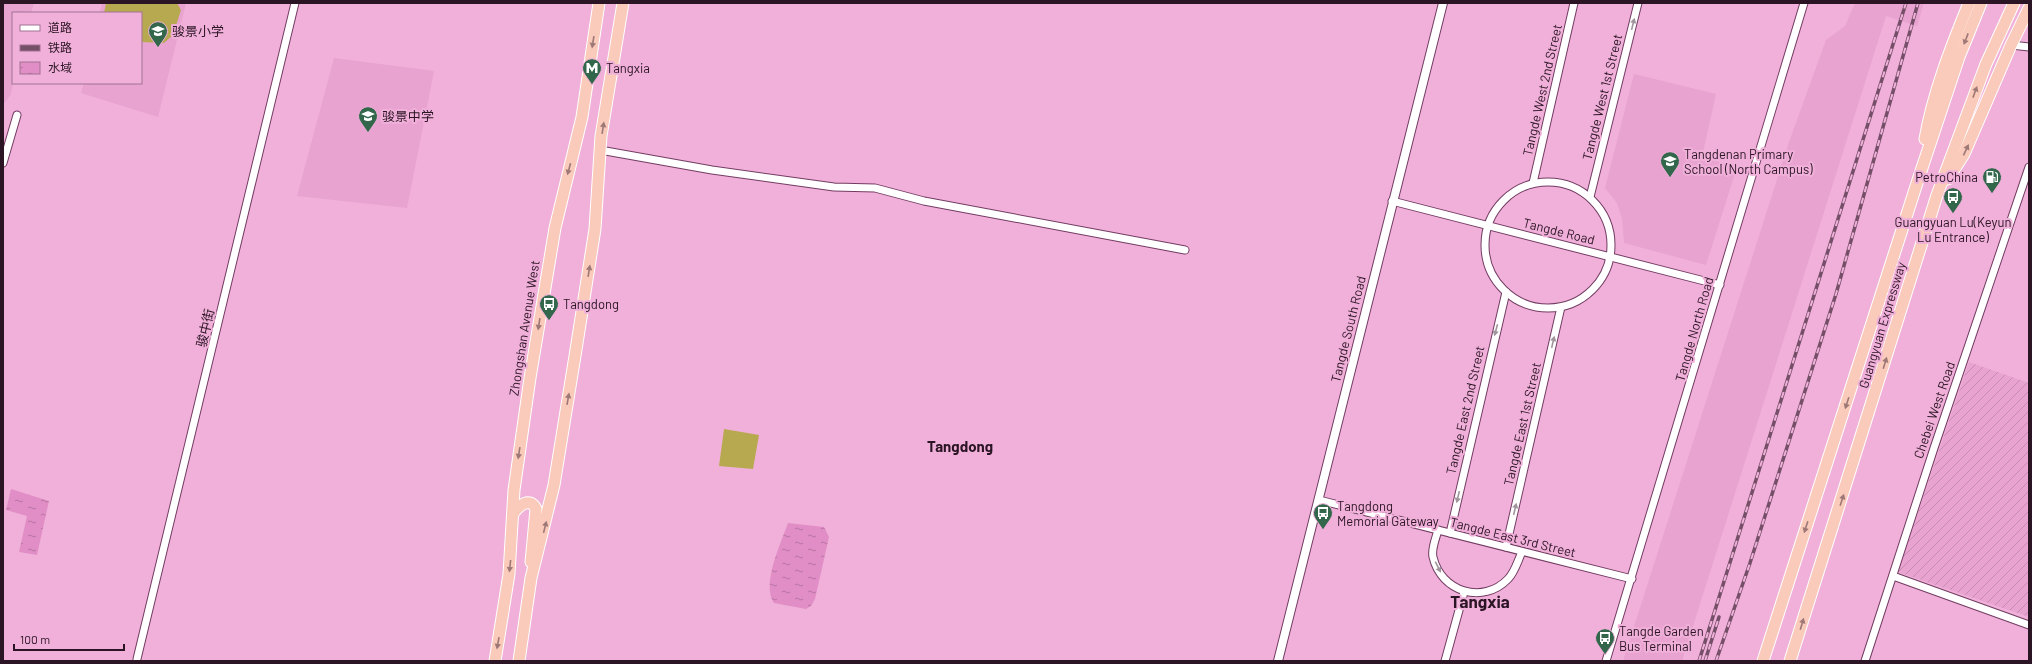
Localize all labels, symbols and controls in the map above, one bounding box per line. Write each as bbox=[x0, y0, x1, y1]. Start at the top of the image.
legend bbox=[12, 12, 142, 84]
one-way arrow bbox=[1630, 17, 1636, 29]
text: 道路 bbox=[48, 20, 72, 34]
school or university icon: 骏景小学 bbox=[147, 20, 169, 48]
place label: 骏景小学 bbox=[172, 23, 224, 39]
street label: Tangde West 2nd Street bbox=[1519, 23, 1565, 157]
street label: Tangde West 1st Street bbox=[1579, 32, 1625, 162]
one-way arrow bbox=[1963, 34, 1969, 46]
one-way arrow bbox=[590, 36, 596, 48]
text: 铁路 bbox=[48, 40, 72, 54]
metro station icon: Tangxia bbox=[581, 57, 603, 85]
text: 水域 bbox=[48, 60, 72, 74]
place label: Tangxia bbox=[606, 60, 650, 76]
one-way arrow bbox=[1973, 86, 1979, 98]
school or university icon: 骏景中学 bbox=[357, 105, 379, 133]
place label: 骏景中学 bbox=[382, 108, 434, 124]
one-way arrow bbox=[600, 121, 606, 134]
one-way arrow bbox=[1963, 144, 1969, 156]
place label: Tangdenan Primary School (North Campus) bbox=[1684, 146, 1813, 177]
school or university icon: Tangdenan Primary School (North Campus) bbox=[1659, 150, 1681, 178]
one-way arrow bbox=[566, 163, 572, 175]
fuel station icon: PetroChina bbox=[1981, 166, 2003, 194]
place label: PetroChina bbox=[1915, 169, 1978, 185]
bus stop icon: Guangyuan Lu(Keyun Lu Entrance) bbox=[1942, 186, 1964, 214]
street label: Tangde Road bbox=[1522, 214, 1596, 248]
place label: Guangyuan Lu(Keyun Lu Entrance) bbox=[1895, 214, 2011, 245]
street label: Zhongshan Avenue West bbox=[505, 259, 543, 397]
street label: Guangyuan Expressway bbox=[1855, 260, 1909, 390]
one-way arrow bbox=[586, 265, 592, 277]
street label: Tangde South Road bbox=[1327, 274, 1369, 384]
street label: Tangde North Road bbox=[1671, 275, 1717, 383]
bus stop icon: Tangdong bbox=[538, 293, 560, 321]
place label: Tangdong bbox=[563, 296, 619, 312]
street label: 骏中街 bbox=[193, 307, 217, 349]
one-way arrow bbox=[536, 318, 542, 330]
one-way arrow bbox=[1493, 324, 1499, 336]
one-way arrow bbox=[1550, 335, 1556, 347]
street label: Tangde East 2nd Street bbox=[1442, 344, 1488, 476]
one-way arrow bbox=[1882, 356, 1888, 368]
street label: Chebei West Road bbox=[1910, 359, 1958, 461]
street label: Tangde East 1st Street bbox=[1500, 361, 1544, 487]
one-way arrow bbox=[565, 393, 571, 405]
one-way arrow bbox=[1843, 398, 1849, 410]
district label: Tangdong bbox=[927, 437, 993, 455]
one-way arrow bbox=[516, 447, 522, 459]
one-way arrow bbox=[1454, 491, 1460, 503]
one-way arrow bbox=[1839, 494, 1845, 506]
place label: Tangdong Memorial Gateway bbox=[1337, 498, 1439, 529]
bus stop icon: Tangdong Memorial Gateway bbox=[1312, 502, 1334, 530]
one-way arrow bbox=[1512, 503, 1518, 515]
street label: Tangde East 3rd Street bbox=[1448, 514, 1578, 560]
one-way arrow bbox=[542, 521, 548, 533]
one-way arrow bbox=[1803, 521, 1809, 533]
one-way arrow bbox=[507, 560, 513, 572]
one-way arrow bbox=[1435, 562, 1441, 573]
district label: Tangxia bbox=[1450, 591, 1510, 611]
one-way arrow bbox=[1799, 617, 1805, 629]
place label: Tangde Garden Bus Terminal bbox=[1619, 623, 1704, 654]
scale bar bbox=[14, 626, 124, 652]
bus stop icon: Tangde Garden Bus Terminal bbox=[1594, 627, 1616, 655]
text: 100 m bbox=[20, 632, 50, 646]
one-way arrow bbox=[495, 637, 501, 649]

